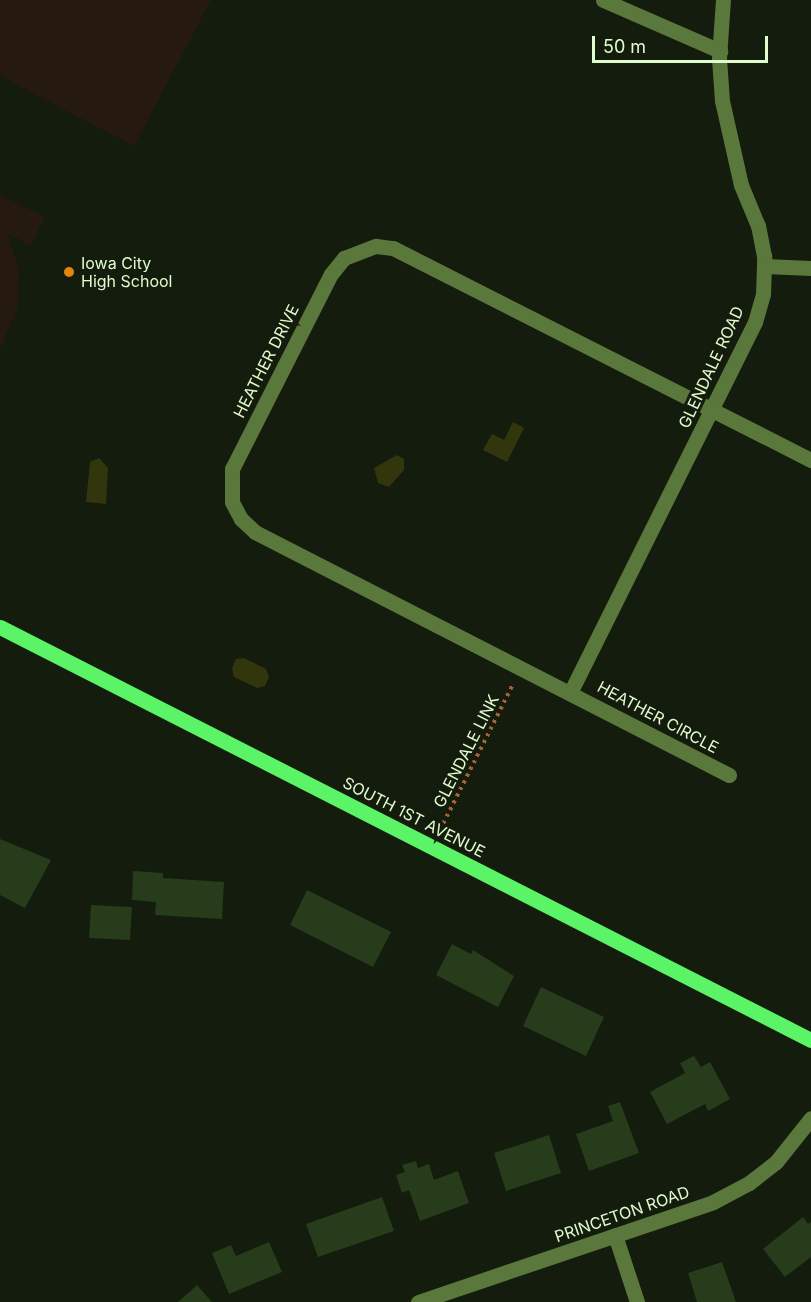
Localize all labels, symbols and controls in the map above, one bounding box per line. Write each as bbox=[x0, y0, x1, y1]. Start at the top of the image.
scale bar bbox=[595, 24, 770, 62]
text: 50 m bbox=[603, 36, 646, 57]
place label: Iowa City High School bbox=[81, 253, 172, 291]
marker: Iowa City High School bbox=[62, 265, 76, 279]
street label: HEATHER DRIVE bbox=[229, 301, 303, 421]
street label: GLENDALE ROAD bbox=[674, 303, 748, 431]
street label: HEATHER CIRCLE bbox=[594, 677, 722, 757]
street label: GLENDALE LINK bbox=[429, 691, 503, 811]
street label: SOUTH 1ST AVENUE bbox=[340, 773, 488, 861]
street label: PRINCETON ROAD bbox=[552, 1182, 692, 1246]

